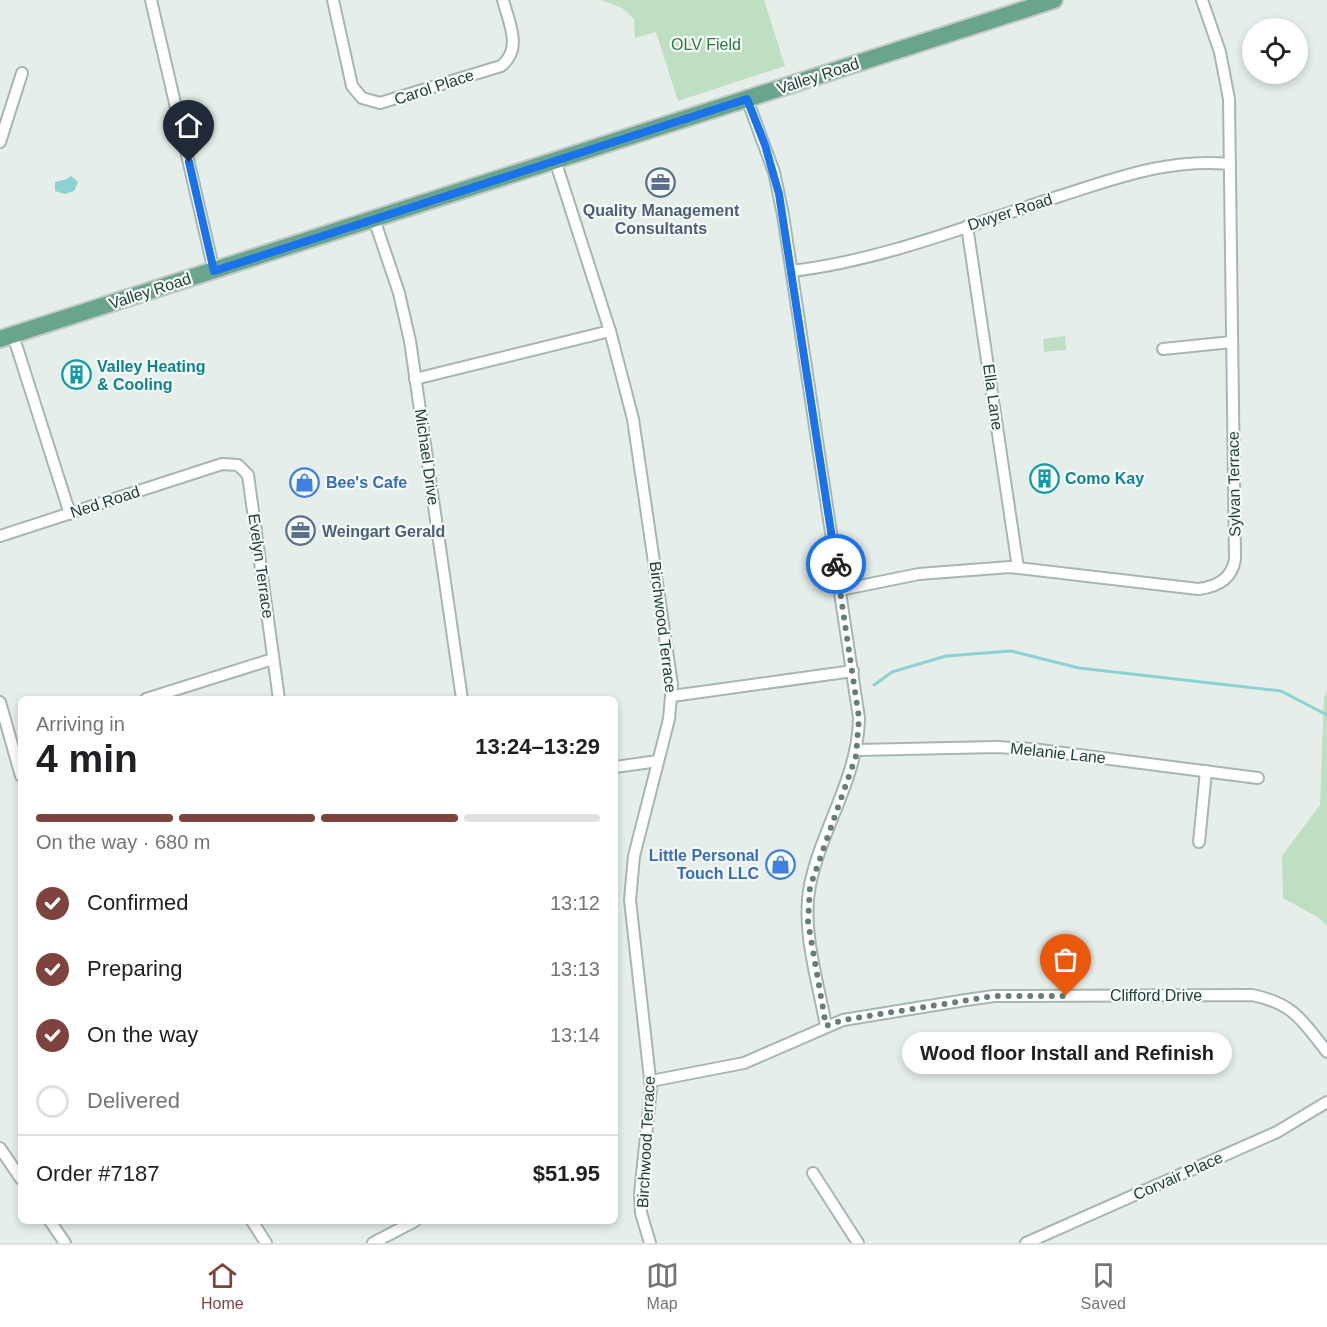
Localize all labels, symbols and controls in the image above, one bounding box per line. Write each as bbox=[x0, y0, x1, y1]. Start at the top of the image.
map controls bbox=[1242, 18, 1308, 84]
button: locate bbox=[1242, 18, 1308, 84]
park label: OLV Field bbox=[671, 36, 741, 53]
street label: Valley Road bbox=[775, 55, 861, 97]
street label: Carol Place bbox=[392, 66, 476, 108]
pin bbox=[163, 100, 214, 162]
icon: home bbox=[172, 109, 205, 142]
office icon: Quality Management Consultants bbox=[645, 166, 677, 198]
street label: Dwyer Road bbox=[966, 190, 1054, 234]
place label: Quality Management Consultants bbox=[583, 202, 740, 237]
street label: Valley Road bbox=[107, 270, 193, 312]
place label: Valley Heating & Cooling bbox=[97, 358, 206, 393]
building icon: Valley Heating & Cooling bbox=[60, 359, 92, 391]
street label: Ella Lane bbox=[980, 363, 1006, 431]
street label: Michael Drive bbox=[412, 408, 442, 506]
street label: Sylvan Terrace bbox=[1225, 431, 1243, 537]
building icon: Como Kay bbox=[1028, 462, 1060, 494]
shop icon: Bee's Cafe bbox=[289, 466, 321, 498]
place label: Como Kay bbox=[1065, 470, 1144, 487]
place label: Bee's Cafe bbox=[326, 474, 407, 491]
street label: Ned Road bbox=[68, 483, 142, 521]
street label: Evelyn Terrace bbox=[245, 513, 277, 620]
office icon: Weingart Gerald bbox=[285, 515, 317, 547]
place label: Weingart Gerald bbox=[322, 523, 445, 540]
courier bbox=[806, 534, 866, 594]
icon: bike bbox=[820, 548, 853, 581]
street label: Birchwood Terrace bbox=[647, 560, 680, 694]
text: Arriving in bbox=[36, 713, 125, 735]
text: 13:24–13:29 bbox=[475, 734, 600, 759]
text: 4 min bbox=[36, 737, 138, 780]
street label: Melanie Lane bbox=[1009, 740, 1107, 766]
text: On the way · 680 m bbox=[36, 831, 211, 853]
place label: Little Personal Touch LLC bbox=[649, 847, 759, 882]
shop icon: Little Personal Touch LLC bbox=[764, 848, 796, 880]
icon: check bbox=[36, 887, 69, 920]
text: Confirmed bbox=[87, 890, 188, 915]
text: 13:12 bbox=[550, 892, 600, 914]
pin bbox=[1040, 934, 1091, 996]
icon: bag bbox=[1049, 943, 1082, 976]
icon: check bbox=[36, 953, 69, 986]
text: Preparing bbox=[87, 956, 182, 981]
text: 13:13 bbox=[550, 958, 600, 980]
street label: Clifford Drive bbox=[1110, 987, 1202, 1004]
icon: check bbox=[36, 1019, 69, 1052]
text: On the way bbox=[87, 1022, 198, 1047]
text: 13:14 bbox=[550, 1024, 600, 1046]
callout: Wood floor Install and Refinish bbox=[901, 1032, 1231, 1074]
text: Wood floor Install and Refinish bbox=[920, 1042, 1214, 1064]
street label: Birchwood Terrace bbox=[634, 1075, 658, 1208]
text: Delivered bbox=[87, 1088, 180, 1113]
street label: Corvair Place bbox=[1131, 1149, 1225, 1203]
text: Order #7187 bbox=[36, 1161, 160, 1186]
text: $51.95 bbox=[533, 1161, 600, 1186]
tab: Home bbox=[201, 1259, 244, 1313]
tab: Map bbox=[646, 1259, 679, 1313]
tab: Saved bbox=[1081, 1259, 1126, 1313]

